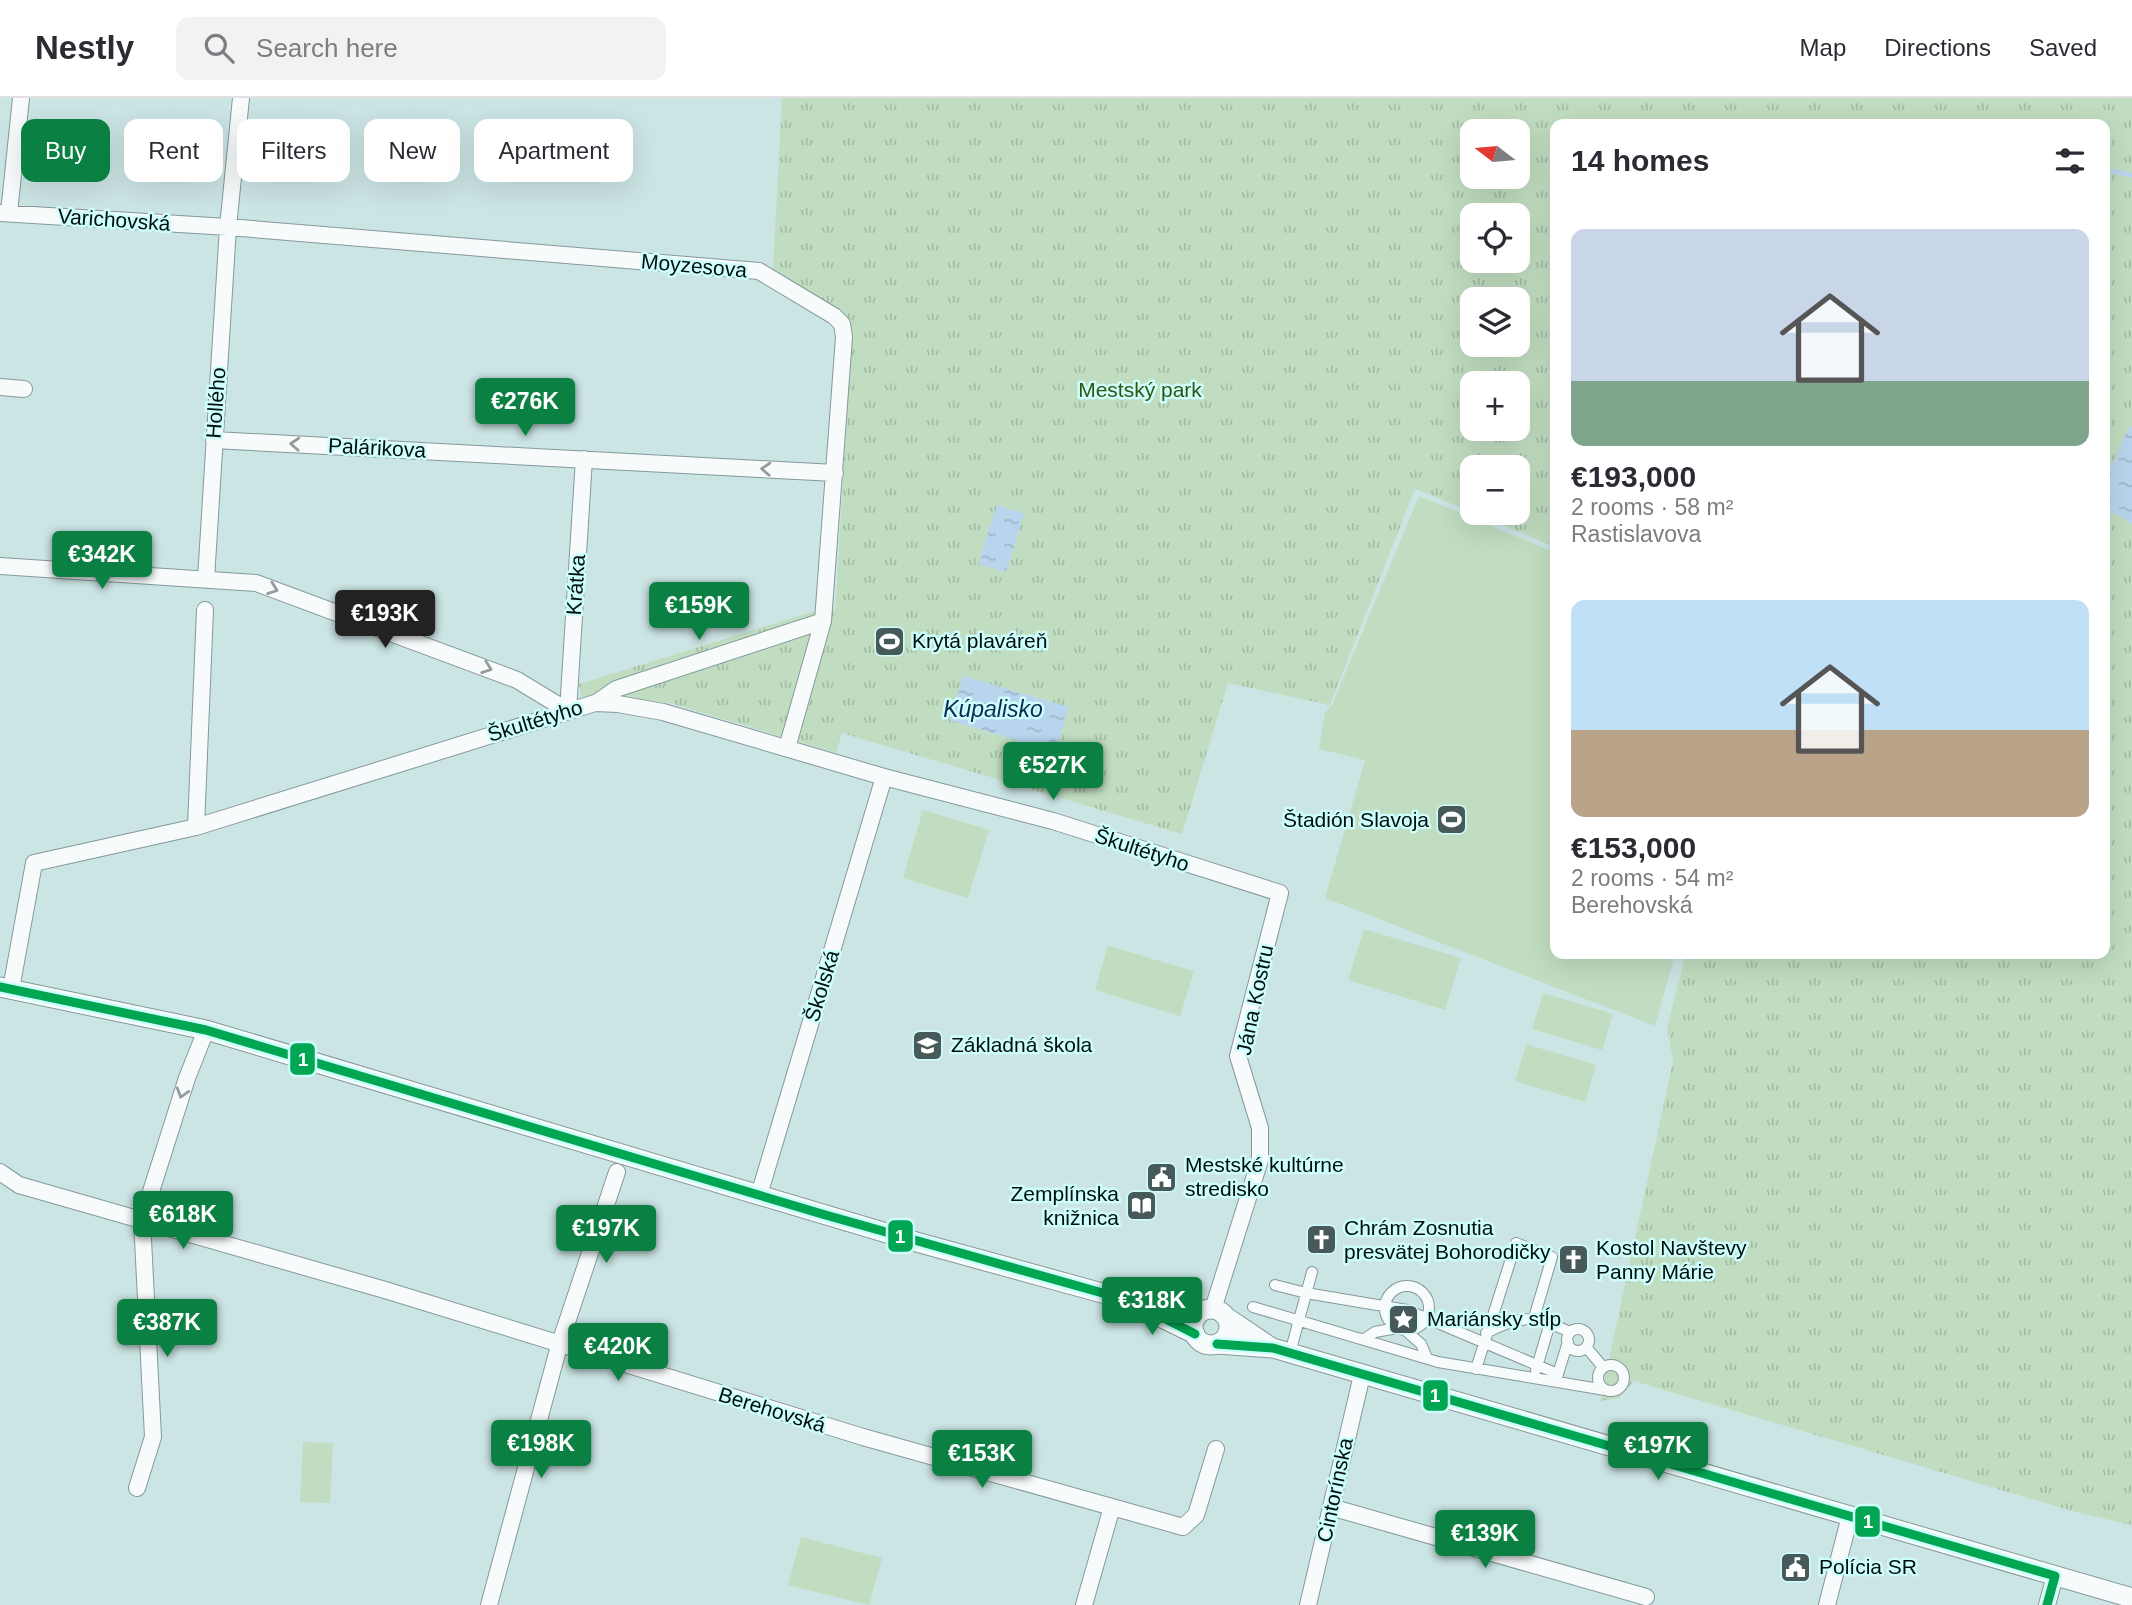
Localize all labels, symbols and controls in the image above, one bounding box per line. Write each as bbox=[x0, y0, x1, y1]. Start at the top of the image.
search box bbox=[176, 17, 666, 80]
text: Nestly bbox=[35, 29, 134, 66]
icon: search bbox=[200, 29, 238, 67]
text: Search here bbox=[256, 33, 398, 63]
text: Map bbox=[1800, 34, 1846, 61]
text: Directions bbox=[1884, 34, 1991, 61]
text: Saved bbox=[2029, 34, 2097, 61]
chip: Buy bbox=[21, 119, 110, 182]
chip: Rent bbox=[124, 119, 223, 182]
chip: Filters bbox=[237, 119, 350, 182]
chip: New bbox=[364, 119, 460, 182]
chip: Apartment bbox=[474, 119, 633, 182]
north arrow bbox=[1460, 119, 1530, 189]
map controls bbox=[1460, 119, 1530, 525]
icon: filters bbox=[2051, 142, 2089, 180]
text: 14 homes bbox=[1571, 144, 1709, 177]
button: locate bbox=[1460, 203, 1530, 273]
street label: Varichovská bbox=[57, 204, 171, 235]
street label: Moyzesova bbox=[640, 249, 748, 282]
icon: home bbox=[1767, 275, 1893, 401]
button: layers bbox=[1460, 287, 1530, 357]
street label: Hollého bbox=[202, 367, 229, 439]
button: + bbox=[1460, 371, 1530, 441]
pin: €276K bbox=[476, 378, 574, 438]
park label: Mestský park bbox=[1078, 378, 1202, 401]
text: €276K bbox=[491, 388, 559, 414]
street label: Palárikova bbox=[327, 433, 427, 462]
one-way arrow bbox=[289, 437, 300, 452]
button: − bbox=[1460, 455, 1530, 525]
text: €193,000 bbox=[1571, 460, 1696, 493]
one-way arrow bbox=[761, 462, 772, 477]
text: 2 rooms · 58 m² bbox=[1571, 494, 1733, 520]
text: Rastislavova bbox=[1571, 521, 1701, 547]
pin: €342K bbox=[53, 532, 151, 591]
text: €342K bbox=[68, 541, 136, 567]
street label: Krátka bbox=[562, 554, 589, 616]
one-way arrow bbox=[267, 581, 279, 595]
pin: €159K bbox=[650, 582, 748, 642]
pin: €193K bbox=[336, 590, 434, 650]
text: €159K bbox=[665, 592, 733, 618]
text: €193K bbox=[351, 600, 419, 626]
sports icon: Krytá plaváreň bbox=[872, 624, 906, 658]
place label: Krytá plaváreň bbox=[912, 629, 1047, 652]
icon: home bbox=[1767, 646, 1893, 772]
one-way arrow bbox=[480, 660, 492, 674]
street label: Škultétyho bbox=[485, 695, 585, 746]
water label: Kúpalisko bbox=[943, 696, 1043, 722]
pin: €527K bbox=[1004, 742, 1102, 802]
text: €527K bbox=[1019, 752, 1087, 778]
sports icon: Štadión Slavoja bbox=[1435, 803, 1469, 837]
place label: Štadión Slavoja bbox=[1283, 808, 1429, 831]
street label: Škultétyho bbox=[1092, 823, 1192, 876]
text: €153,000 bbox=[1571, 831, 1696, 864]
text: 2 rooms · 54 m² bbox=[1571, 865, 1733, 891]
text: Berehovská bbox=[1571, 892, 1692, 918]
street label: Jána Kostru bbox=[1232, 943, 1277, 1057]
street label: Školská bbox=[800, 947, 843, 1024]
school or university icon: Základná škola bbox=[911, 1028, 945, 1062]
place label: Základná škola bbox=[951, 1033, 1093, 1056]
line badge: 1 bbox=[289, 1042, 316, 1076]
text: 1 bbox=[298, 1049, 309, 1070]
one-way arrow bbox=[176, 1087, 190, 1099]
place label: Mestské kultúrne stredisko bbox=[1185, 1153, 1344, 1200]
public building icon: Mestské kultúrne stredisko bbox=[1145, 1160, 1179, 1194]
place label: Zemplínska knižnica bbox=[1010, 1182, 1119, 1229]
library icon: Zemplínska knižnica bbox=[1125, 1189, 1159, 1223]
pin: €618K bbox=[134, 1192, 232, 1251]
text: €618K bbox=[149, 1201, 217, 1227]
pin: €197K bbox=[557, 1206, 655, 1265]
text: €197K bbox=[572, 1215, 640, 1241]
place label: Chrám Zosnutia presvätej Bohorodičky bbox=[1344, 1216, 1551, 1263]
line badge: 1 bbox=[887, 1219, 914, 1253]
church icon: Chrám Zosnutia presvätej Bohorodičky bbox=[1304, 1223, 1338, 1257]
text: 1 bbox=[895, 1226, 906, 1247]
place label: Kostol Navštevy Panny Márie bbox=[1596, 1236, 1747, 1283]
church icon: Kostol Navštevy Panny Márie bbox=[1556, 1243, 1590, 1277]
pin: €318K bbox=[1103, 1278, 1201, 1337]
text: €318K bbox=[1118, 1287, 1186, 1313]
pin: €387K bbox=[118, 1300, 216, 1359]
place icon: Mariánsky stĺp bbox=[1387, 1302, 1421, 1336]
place label: Mariánsky stĺp bbox=[1427, 1307, 1561, 1330]
text: €387K bbox=[133, 1309, 201, 1335]
pin: €420K bbox=[569, 1324, 667, 1383]
text: €420K bbox=[584, 1333, 652, 1359]
line badge: 1 bbox=[1422, 1379, 1449, 1412]
street label: Berehovská bbox=[716, 1382, 829, 1437]
text: 1 bbox=[1430, 1385, 1441, 1406]
pin: €198K bbox=[492, 1420, 590, 1480]
pin: €197K bbox=[1609, 1422, 1707, 1482]
text: €198K bbox=[507, 1430, 575, 1456]
pin: €153K bbox=[933, 1430, 1031, 1490]
text: €197K bbox=[1624, 1432, 1692, 1458]
street label: Cintorínska bbox=[1312, 1435, 1357, 1544]
text: €153K bbox=[948, 1440, 1016, 1466]
line badge: 1 bbox=[1854, 1505, 1881, 1538]
pin: €139K bbox=[1436, 1510, 1534, 1570]
text: 1 bbox=[1863, 1511, 1874, 1532]
text: €139K bbox=[1451, 1520, 1519, 1546]
public building icon: Polícia SR bbox=[1779, 1550, 1813, 1584]
place label: Polícia SR bbox=[1819, 1555, 1917, 1578]

